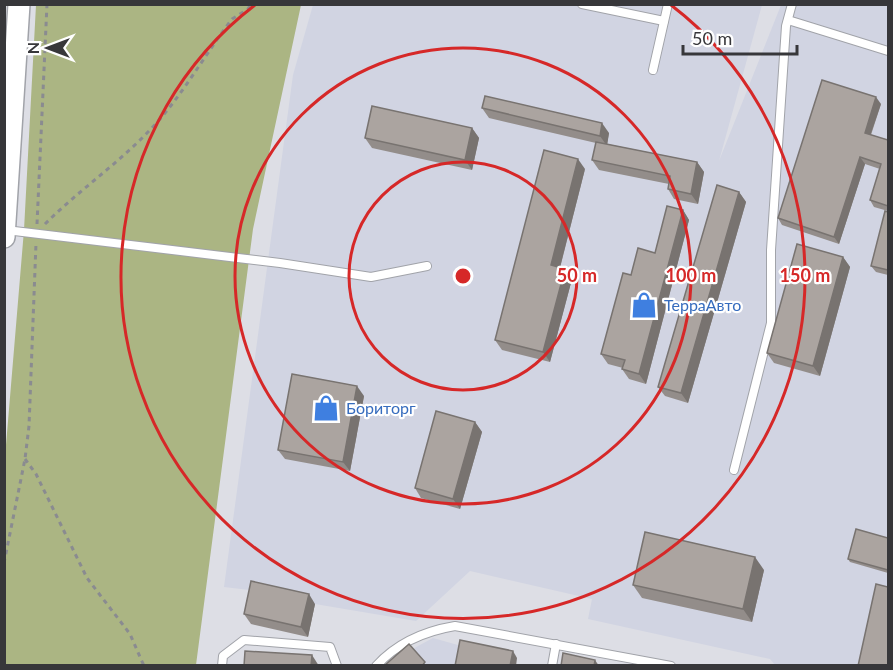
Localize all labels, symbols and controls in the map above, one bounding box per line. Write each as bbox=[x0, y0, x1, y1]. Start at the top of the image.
north arrow bbox=[18, 18, 78, 78]
scale bar bbox=[683, 18, 797, 56]
text: 50 m bbox=[692, 27, 732, 49]
text: N bbox=[23, 42, 42, 54]
text: 50 m bbox=[557, 264, 597, 286]
text: 100 m bbox=[666, 264, 716, 286]
text: 150 m bbox=[780, 264, 830, 286]
centre of rings bbox=[453, 266, 473, 286]
shop icon: ТерраАвто bbox=[629, 290, 659, 320]
place label: ТерраАвто bbox=[664, 295, 741, 314]
shop icon: Бориторг bbox=[311, 393, 341, 423]
place label: Бориторг bbox=[346, 398, 416, 417]

